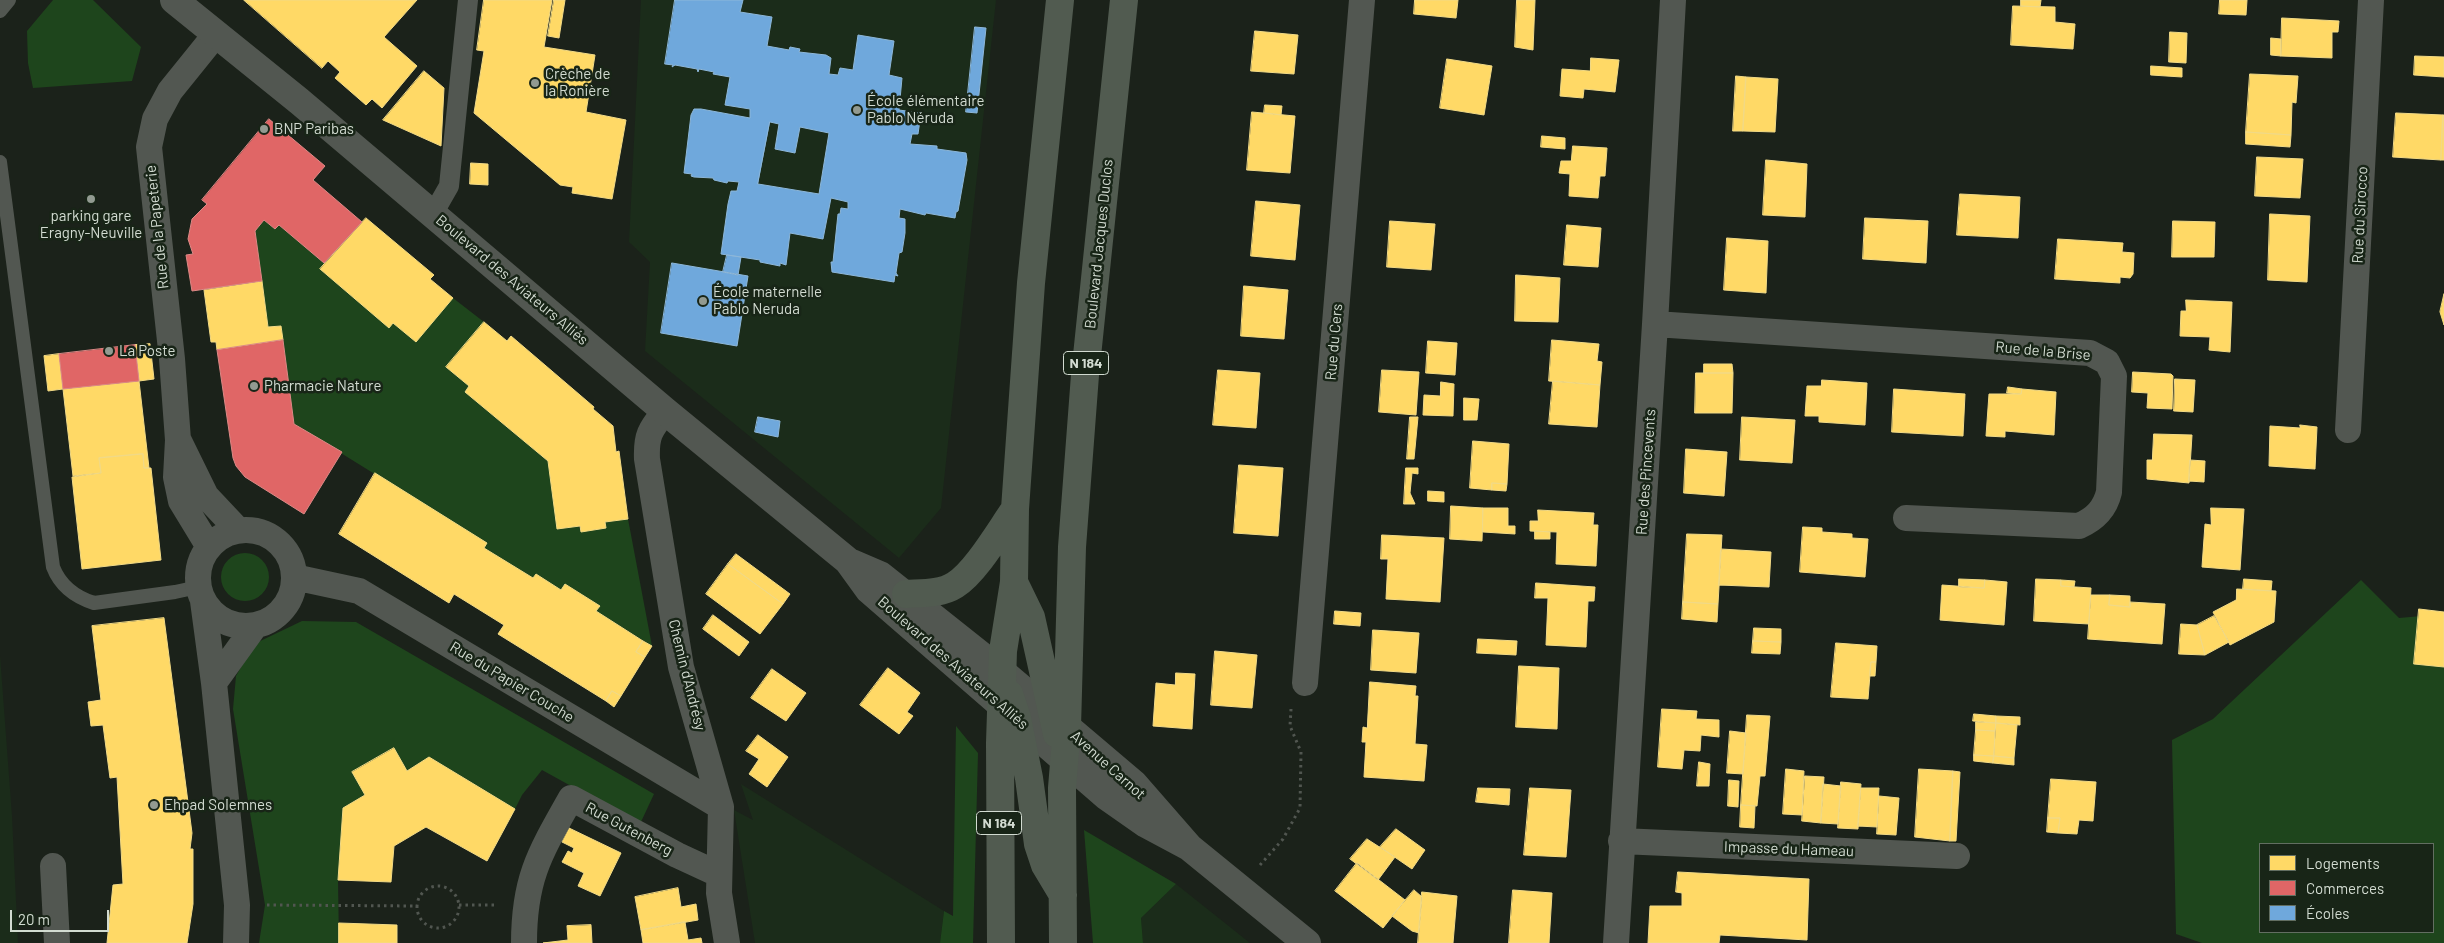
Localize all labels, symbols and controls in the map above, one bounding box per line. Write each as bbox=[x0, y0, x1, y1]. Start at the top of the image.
place label: Crèche de la Ronière bbox=[545, 65, 610, 100]
marker: Crèche de la Ronière bbox=[529, 77, 541, 89]
place label: École élémentaire Pablo Néruda bbox=[867, 92, 985, 127]
marker: École élémentaire Pablo Néruda bbox=[851, 104, 863, 116]
place label: BNP Paribas bbox=[274, 120, 354, 138]
marker: BNP Paribas bbox=[258, 123, 270, 135]
street label: Boulevard Jacques Duclos bbox=[1081, 158, 1117, 330]
street label: Rue de la Papeterie bbox=[142, 164, 172, 290]
street label: Rue du Sirocco bbox=[2348, 166, 2372, 264]
marker: parking gare Eragny-Neuville bbox=[85, 193, 97, 205]
place label: parking gare Eragny-Neuville bbox=[40, 207, 142, 242]
street label: Boulevard des Aviateurs Alliés bbox=[432, 211, 592, 349]
place label: École maternelle Pablo Neruda bbox=[713, 283, 822, 318]
marker: École maternelle Pablo Neruda bbox=[697, 295, 709, 307]
street label: Rue du Cers bbox=[1322, 303, 1346, 381]
street label: Rue de la Brise bbox=[1995, 338, 2091, 364]
place label: La Poste bbox=[119, 342, 175, 360]
marker: La Poste bbox=[103, 345, 115, 357]
road number: N 184 bbox=[1064, 352, 1108, 374]
place label: Pharmacie Nature bbox=[264, 377, 381, 395]
marker: Pharmacie Nature bbox=[248, 380, 260, 392]
street label: Rue des Pincevents bbox=[1633, 408, 1659, 536]
street label: Boulevard des Aviateurs Alliés bbox=[874, 593, 1032, 733]
street label: Chemin d'Andrésy bbox=[664, 618, 710, 732]
street label: Rue du Papier Couche bbox=[447, 638, 577, 726]
street label: Avenue Carnot bbox=[1067, 727, 1149, 803]
place label: Ehpad Solemnes bbox=[164, 796, 272, 814]
street label: Rue Gutenberg bbox=[582, 798, 676, 860]
marker: Ehpad Solemnes bbox=[148, 799, 160, 811]
road number: N 184 bbox=[976, 811, 1022, 834]
street label: Impasse du Hameau bbox=[1724, 838, 1854, 860]
legend bbox=[2259, 843, 2434, 933]
text: Logements bbox=[2306, 854, 2380, 872]
text: Commerces bbox=[2306, 879, 2384, 897]
scale bar bbox=[12, 900, 111, 932]
text: Écoles bbox=[2306, 904, 2350, 922]
text: 20 m bbox=[18, 910, 50, 928]

